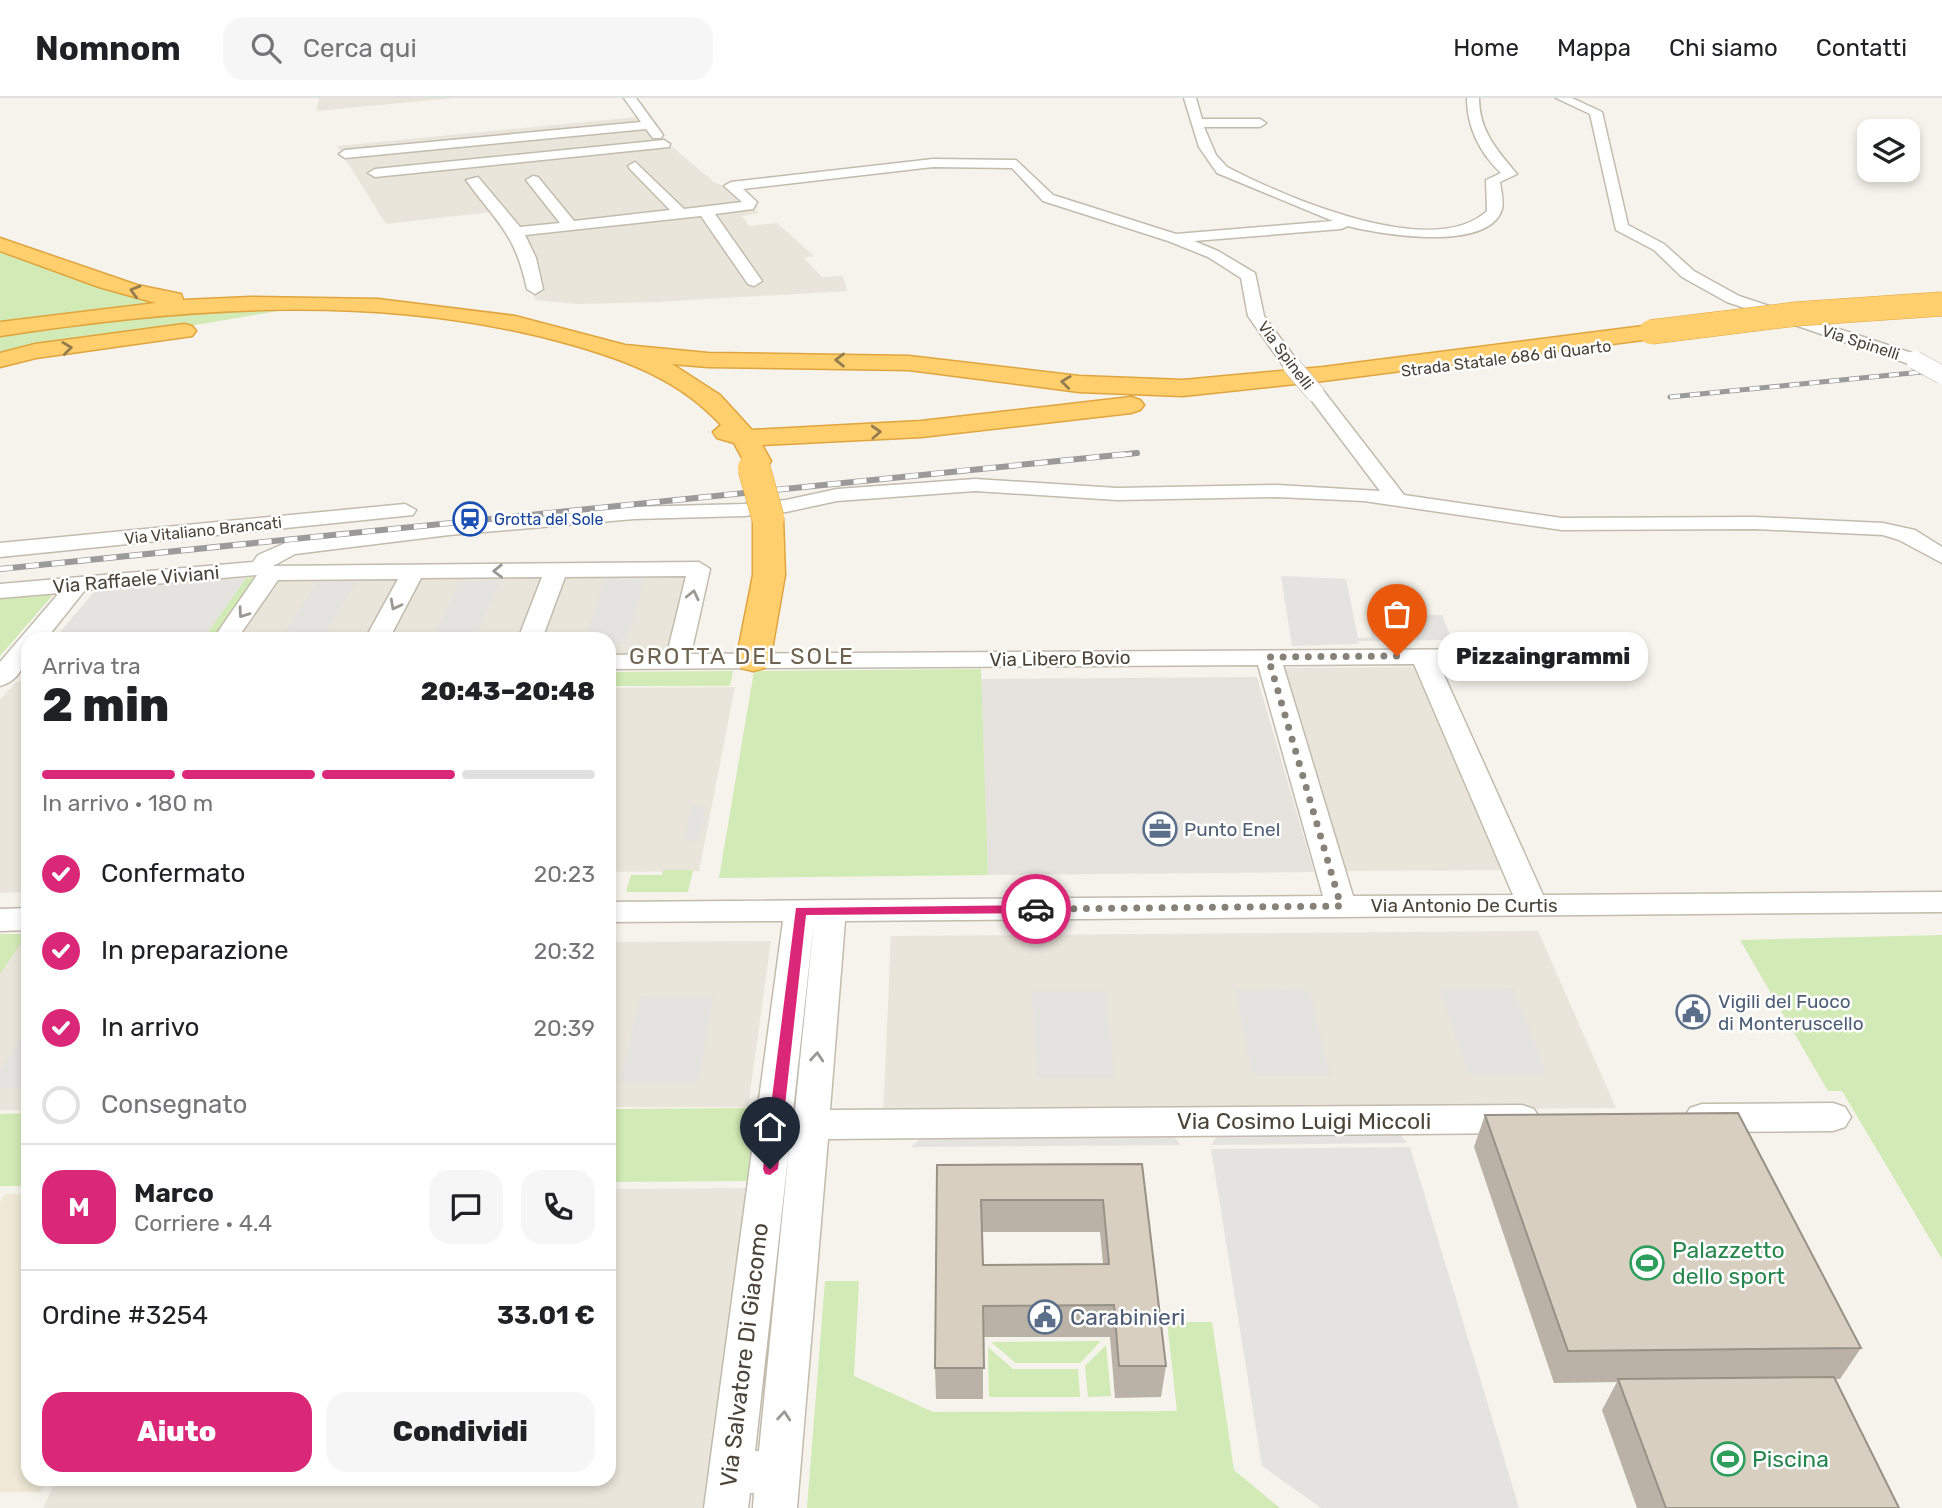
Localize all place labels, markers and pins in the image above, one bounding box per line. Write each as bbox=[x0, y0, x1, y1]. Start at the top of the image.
station icon: Grotta del Sole bbox=[451, 500, 489, 538]
place label: Grotta del Sole bbox=[494, 510, 604, 529]
pin bbox=[1367, 584, 1427, 656]
callout: Pizzaingrammi bbox=[1439, 632, 1649, 680]
office icon: Punto Enel bbox=[1141, 810, 1179, 848]
place label: Punto Enel bbox=[1184, 818, 1280, 841]
place label: Vigili del Fuoco di Monteruscello bbox=[1718, 990, 1864, 1035]
public building icon: Vigili del Fuoco di Monteruscello bbox=[1674, 993, 1712, 1031]
pin bbox=[740, 1097, 800, 1169]
place label: Palazzetto dello sport bbox=[1672, 1236, 1785, 1290]
sports icon: Palazzetto dello sport bbox=[1628, 1244, 1666, 1282]
public building icon: Carabinieri bbox=[1026, 1298, 1064, 1336]
place label: Carabinieri bbox=[1070, 1303, 1185, 1331]
sports icon: Piscina bbox=[1709, 1440, 1747, 1478]
place label: Piscina bbox=[1752, 1445, 1829, 1473]

